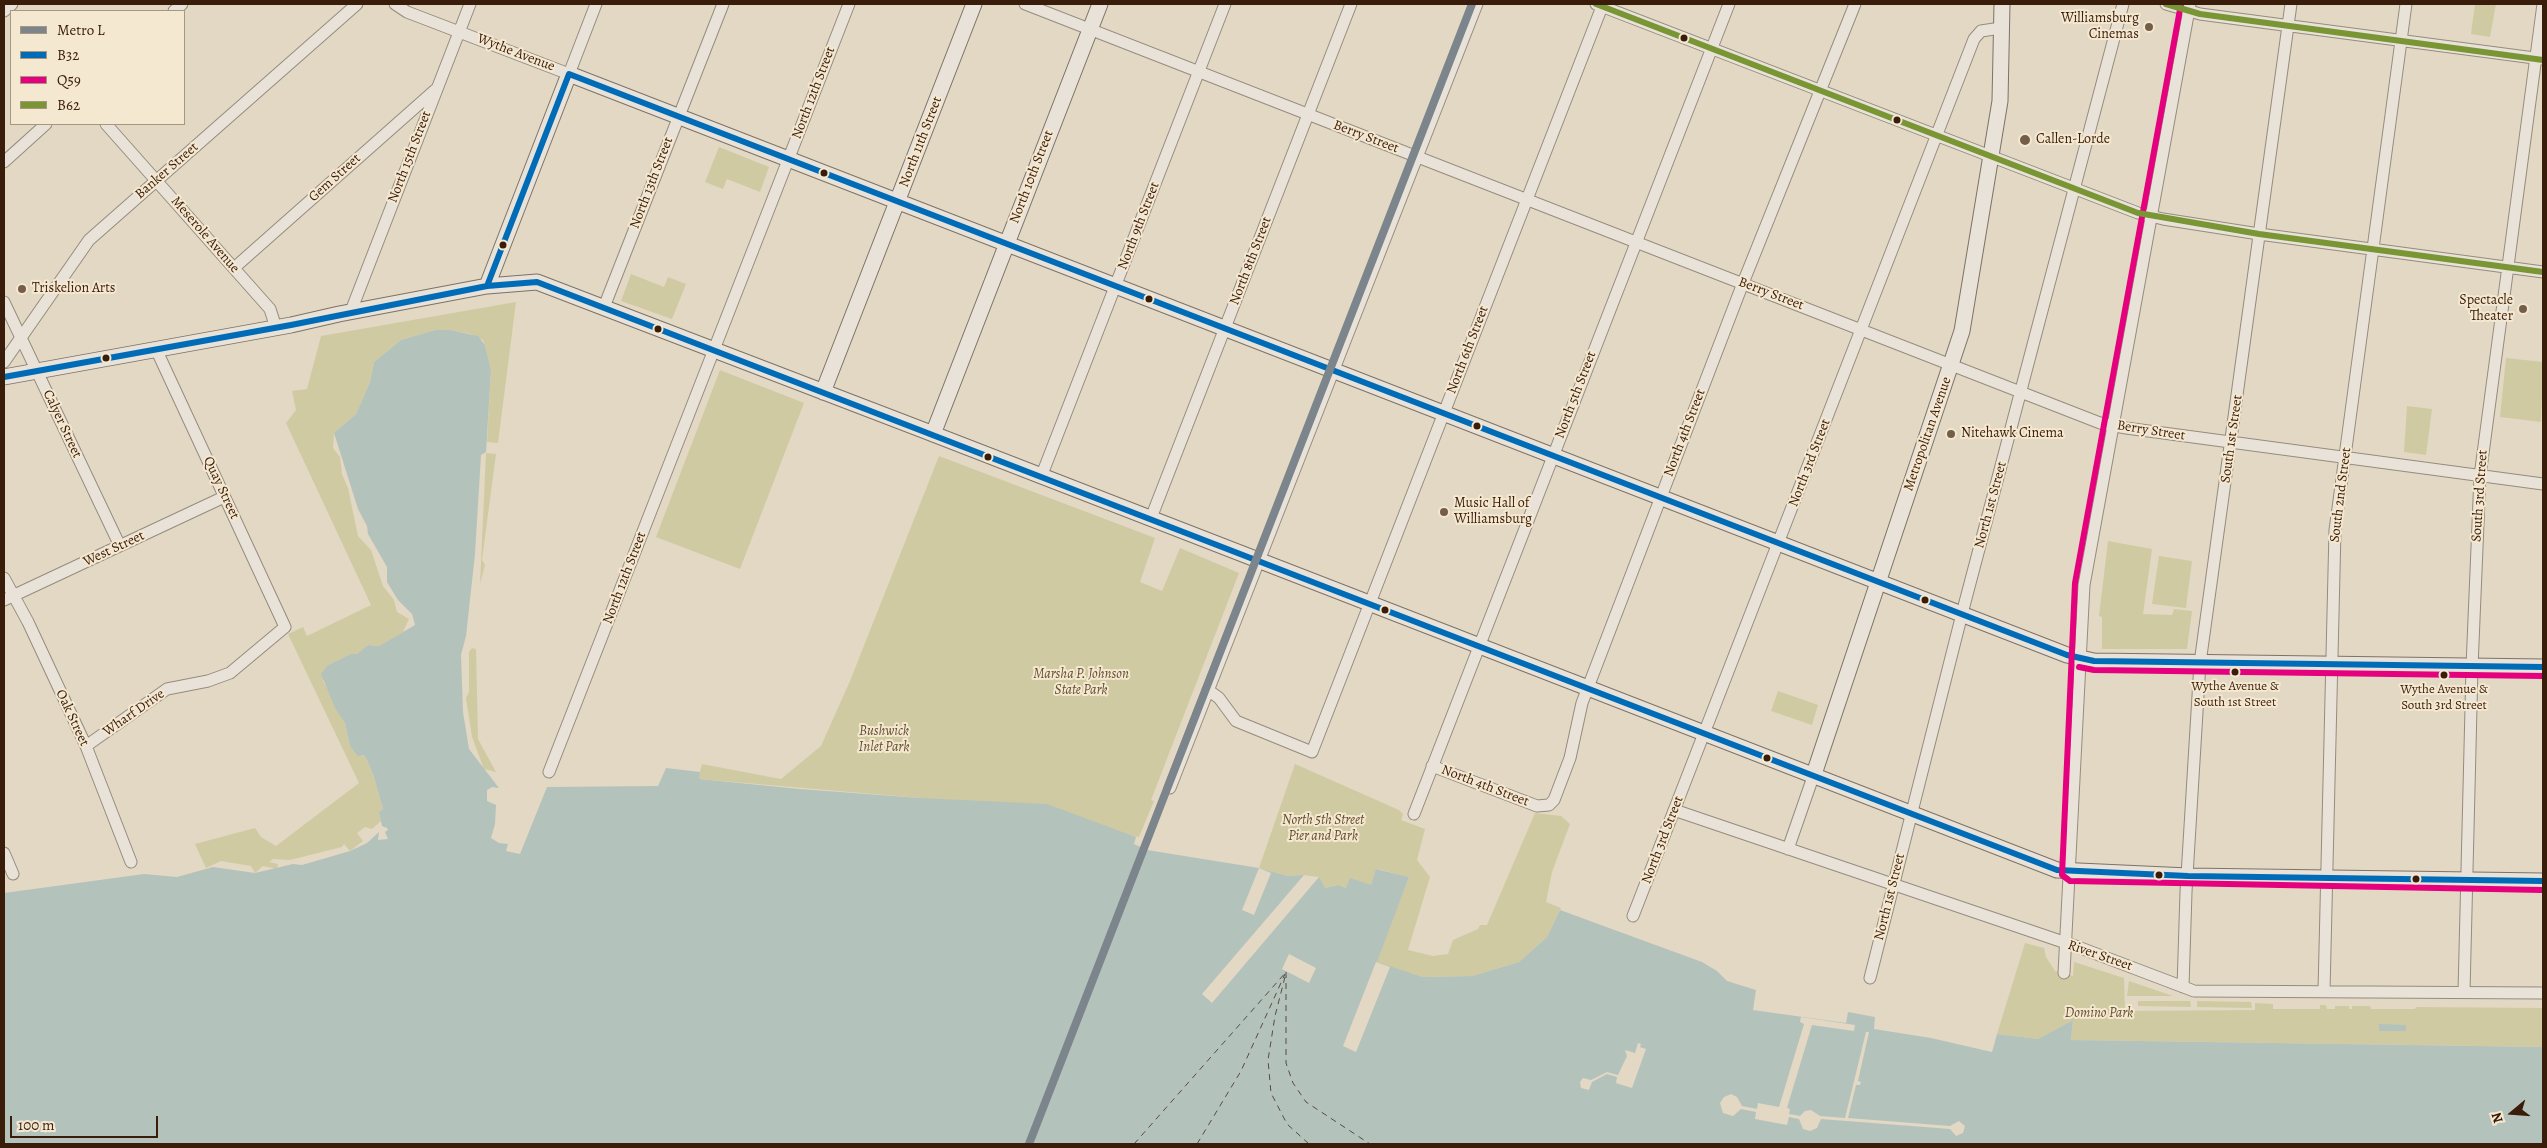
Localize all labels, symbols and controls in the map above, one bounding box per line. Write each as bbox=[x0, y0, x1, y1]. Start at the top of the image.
legend bbox=[10, 10, 185, 125]
place label: Williamsburg Cinemas bbox=[2061, 11, 2139, 44]
text: Metro L bbox=[57, 20, 105, 40]
marker: Williamsburg Cinemas bbox=[2143, 21, 2155, 33]
street label: Wythe Avenue bbox=[475, 31, 557, 75]
unlabelled marker bbox=[1679, 33, 1689, 43]
street label: North 12th Street bbox=[789, 44, 839, 142]
text: B32 bbox=[57, 45, 79, 65]
text: Q59 bbox=[57, 70, 81, 90]
street label: North 11th Street bbox=[896, 94, 946, 190]
text: B62 bbox=[57, 95, 80, 115]
street label: North 15th Street bbox=[385, 109, 435, 205]
unlabelled marker bbox=[1892, 115, 1902, 125]
street label: Berry Street bbox=[1331, 117, 1401, 157]
street label: North 10th Street bbox=[1007, 128, 1057, 226]
place label: Callen-Lorde bbox=[2036, 132, 2110, 148]
marker: Callen-Lorde bbox=[2018, 133, 2032, 147]
street label: North 13th Street bbox=[627, 135, 677, 231]
street label: Banker Street bbox=[132, 139, 202, 203]
street label: Gem Street bbox=[306, 150, 364, 206]
unlabelled marker bbox=[819, 168, 829, 178]
street label: North 9th Street bbox=[1115, 180, 1163, 272]
street label: Meserole Avenue bbox=[167, 193, 243, 277]
street label: North 8th Street bbox=[1226, 215, 1276, 307]
unlabelled marker bbox=[498, 240, 508, 250]
street label: Berry Street bbox=[1736, 274, 1806, 314]
place label: Triskelion Arts bbox=[32, 281, 115, 297]
marker: Triskelion Arts bbox=[16, 283, 28, 295]
place label: Spectacle Theater bbox=[2459, 293, 2513, 326]
unlabelled marker bbox=[1144, 294, 1154, 304]
marker: Spectacle Theater bbox=[2517, 303, 2529, 315]
street label: North 6th Street bbox=[1444, 304, 1492, 396]
unlabelled marker bbox=[653, 324, 663, 334]
street label: North 5th Street bbox=[1552, 349, 1600, 441]
unlabelled marker bbox=[101, 353, 111, 363]
street label: Metropolitan Avenue bbox=[1901, 375, 1955, 493]
street label: Calyer Street bbox=[39, 387, 85, 461]
street label: North 4th Street bbox=[1661, 387, 1709, 479]
street label: South 1st Street bbox=[2218, 394, 2246, 484]
street label: North 3rd Street bbox=[1786, 417, 1834, 509]
street label: Berry Street bbox=[2116, 417, 2186, 445]
unlabelled marker bbox=[1472, 421, 1482, 431]
place label: Nitehawk Cinema bbox=[1961, 426, 2064, 442]
marker: Nitehawk Cinema bbox=[1945, 428, 1957, 440]
street label: South 2nd Street bbox=[2327, 447, 2355, 543]
street label: South 3rd Street bbox=[2468, 449, 2492, 543]
unlabelled marker bbox=[983, 452, 993, 462]
street label: Quay Street bbox=[199, 454, 243, 522]
street label: North 1st Street bbox=[1971, 460, 2011, 550]
place label: Music Hall of Williamsburg bbox=[1454, 496, 1532, 528]
marker: Music Hall of Williamsburg bbox=[1438, 506, 1450, 518]
street label: West Street bbox=[81, 528, 147, 570]
street label: North 12th Street bbox=[600, 529, 650, 627]
unlabelled marker bbox=[1920, 595, 1930, 605]
unlabelled marker bbox=[1380, 605, 1390, 615]
park label: Marsha P. Johnson State Park bbox=[1033, 667, 1129, 700]
marker: Wythe Avenue & South 1st Street bbox=[2230, 667, 2240, 677]
marker: Wythe Avenue & South 3rd Street bbox=[2439, 670, 2449, 680]
place label: Wythe Avenue & South 1st Street bbox=[2191, 679, 2279, 710]
place label: Wythe Avenue & South 3rd Street bbox=[2400, 682, 2488, 713]
street label: Wharf Drive bbox=[100, 686, 168, 740]
street label: Oak Street bbox=[52, 687, 92, 749]
park label: Bushwick Inlet Park bbox=[859, 724, 909, 756]
unlabelled marker bbox=[1762, 753, 1772, 763]
street label: North 4th Street bbox=[1439, 762, 1531, 810]
street label: North 3rd Street bbox=[1639, 794, 1687, 886]
park label: North 5th Street Pier and Park bbox=[1282, 813, 1364, 846]
street label: North 1st Street bbox=[1871, 852, 1909, 942]
unlabelled marker bbox=[2154, 870, 2164, 880]
unlabelled marker bbox=[2411, 874, 2421, 884]
street label: River Street bbox=[2065, 937, 2135, 975]
park label: Domino Park bbox=[2065, 1006, 2133, 1022]
north arrow bbox=[2487, 1088, 2537, 1138]
scale bar bbox=[12, 1106, 160, 1138]
text: N bbox=[2487, 1110, 2508, 1126]
text: 100 m bbox=[18, 1115, 55, 1135]

